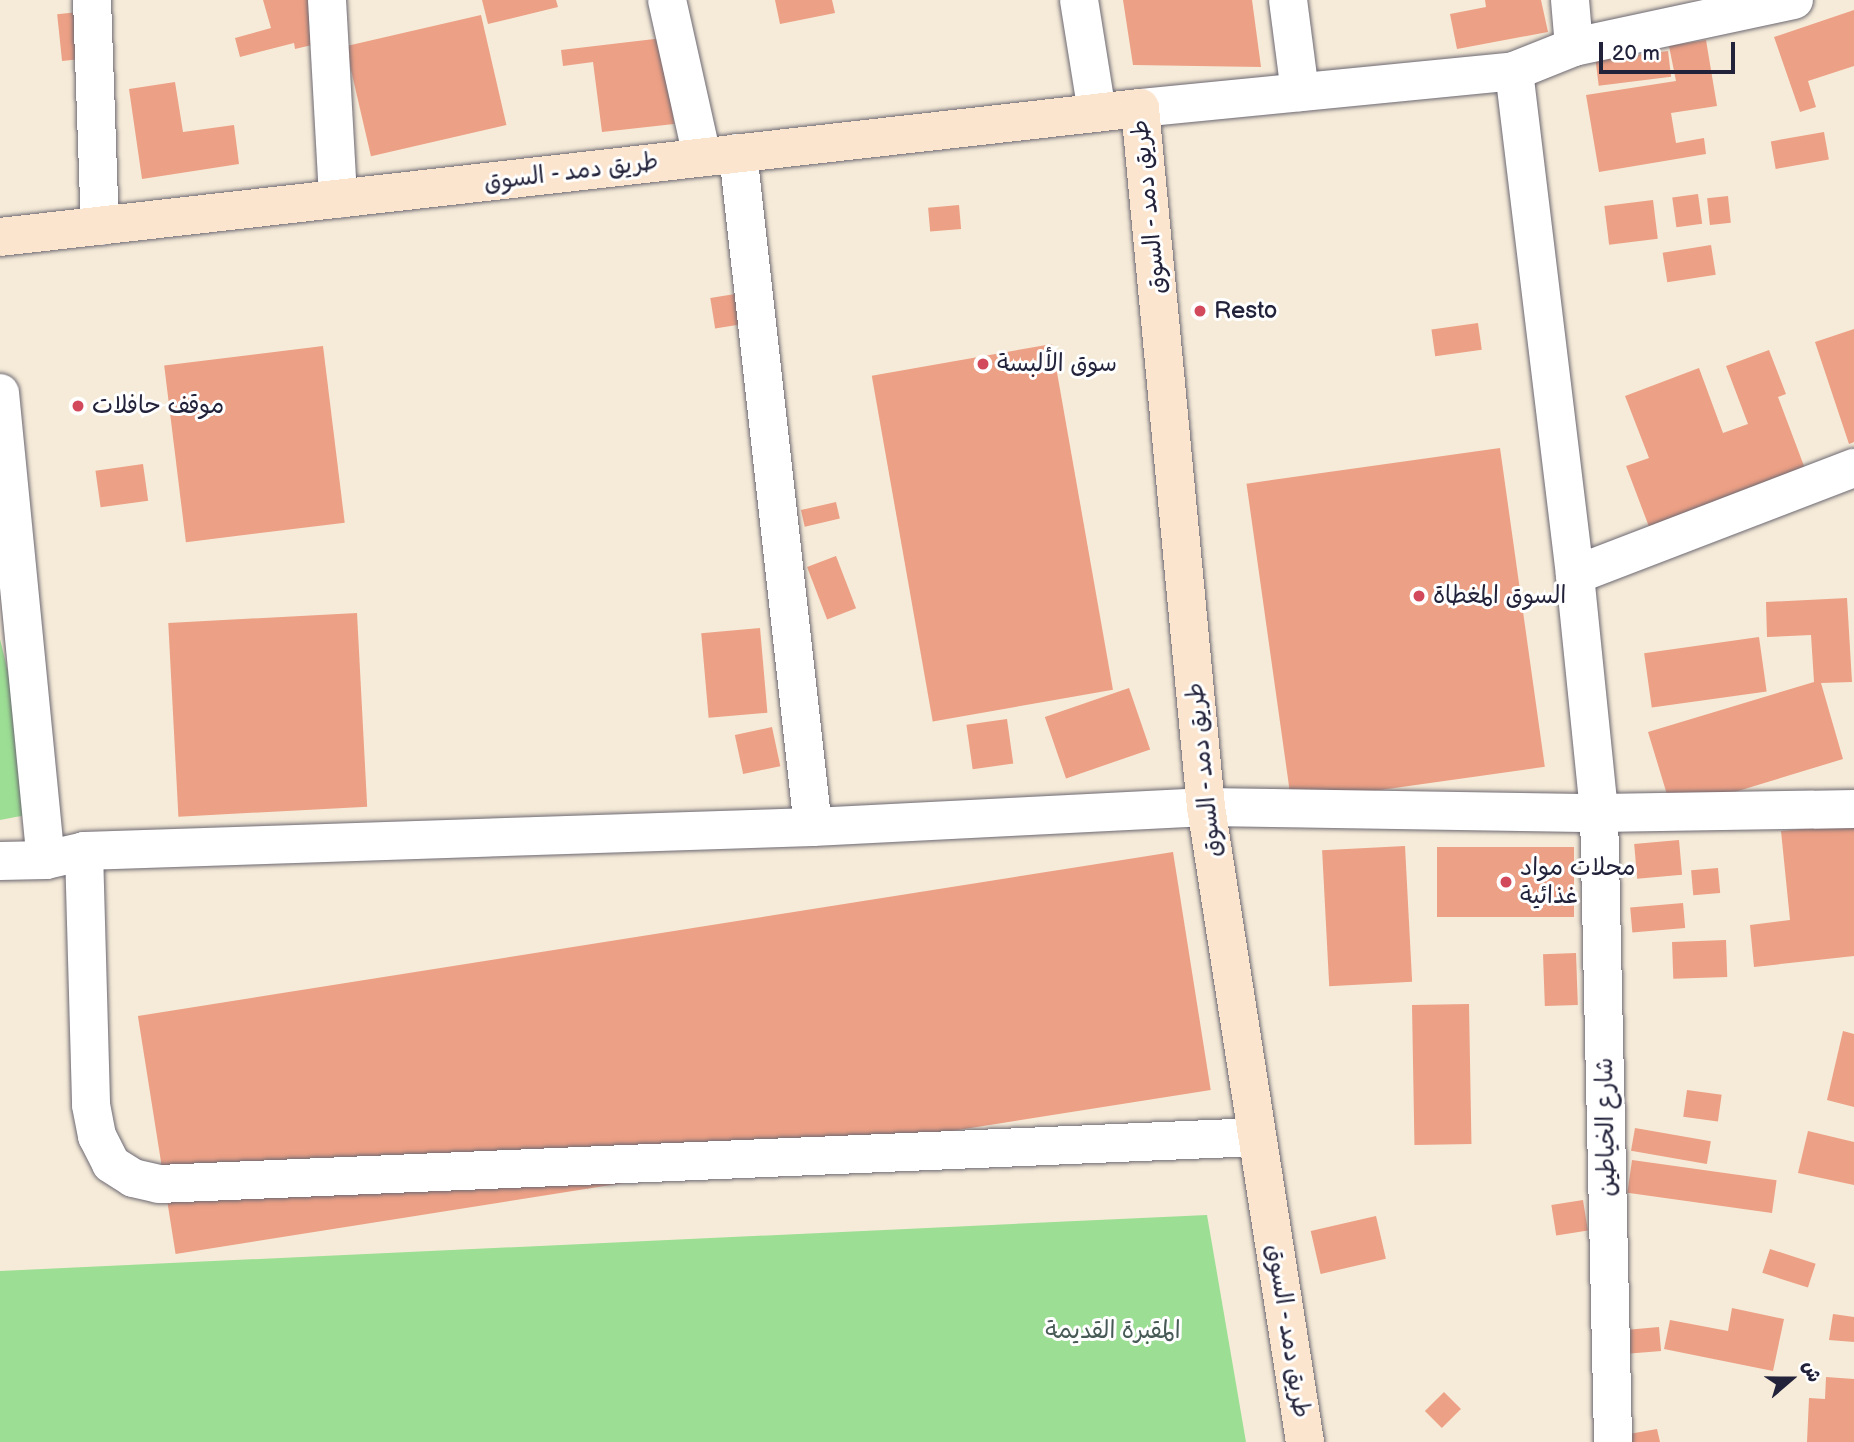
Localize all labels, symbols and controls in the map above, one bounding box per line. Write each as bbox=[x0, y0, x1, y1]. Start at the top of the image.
scale bar bbox=[1602, 28, 1738, 72]
text: 20 m bbox=[1612, 41, 1660, 66]
street label: طريق دمد - السوق bbox=[1125, 117, 1173, 297]
street label: طريق دمد - السوق bbox=[481, 147, 661, 197]
place label: Resto bbox=[1214, 297, 1277, 325]
marker: Resto bbox=[1192, 303, 1208, 319]
place label: سوق الألبسة bbox=[997, 350, 1117, 378]
marker: سوق الألبسة bbox=[975, 356, 991, 372]
place label: موقف حافلات bbox=[92, 392, 224, 420]
marker: موقف حافلات bbox=[70, 398, 86, 414]
place label: السوق المغطاة bbox=[1433, 582, 1566, 610]
marker: السوق المغطاة bbox=[1411, 588, 1427, 604]
street label: طريق دمد - السوق bbox=[1180, 680, 1228, 860]
place label: محلات مواد غذائية bbox=[1520, 854, 1635, 910]
marker: محلات مواد غذائية bbox=[1498, 874, 1514, 890]
street label: شارع الخياطين bbox=[1590, 1057, 1622, 1197]
street label: طريق دمد - السوق bbox=[1260, 1241, 1316, 1421]
park label: المقبرة القديمة bbox=[1045, 1317, 1181, 1345]
north arrow bbox=[1756, 1344, 1826, 1414]
text: ش bbox=[1797, 1358, 1826, 1385]

